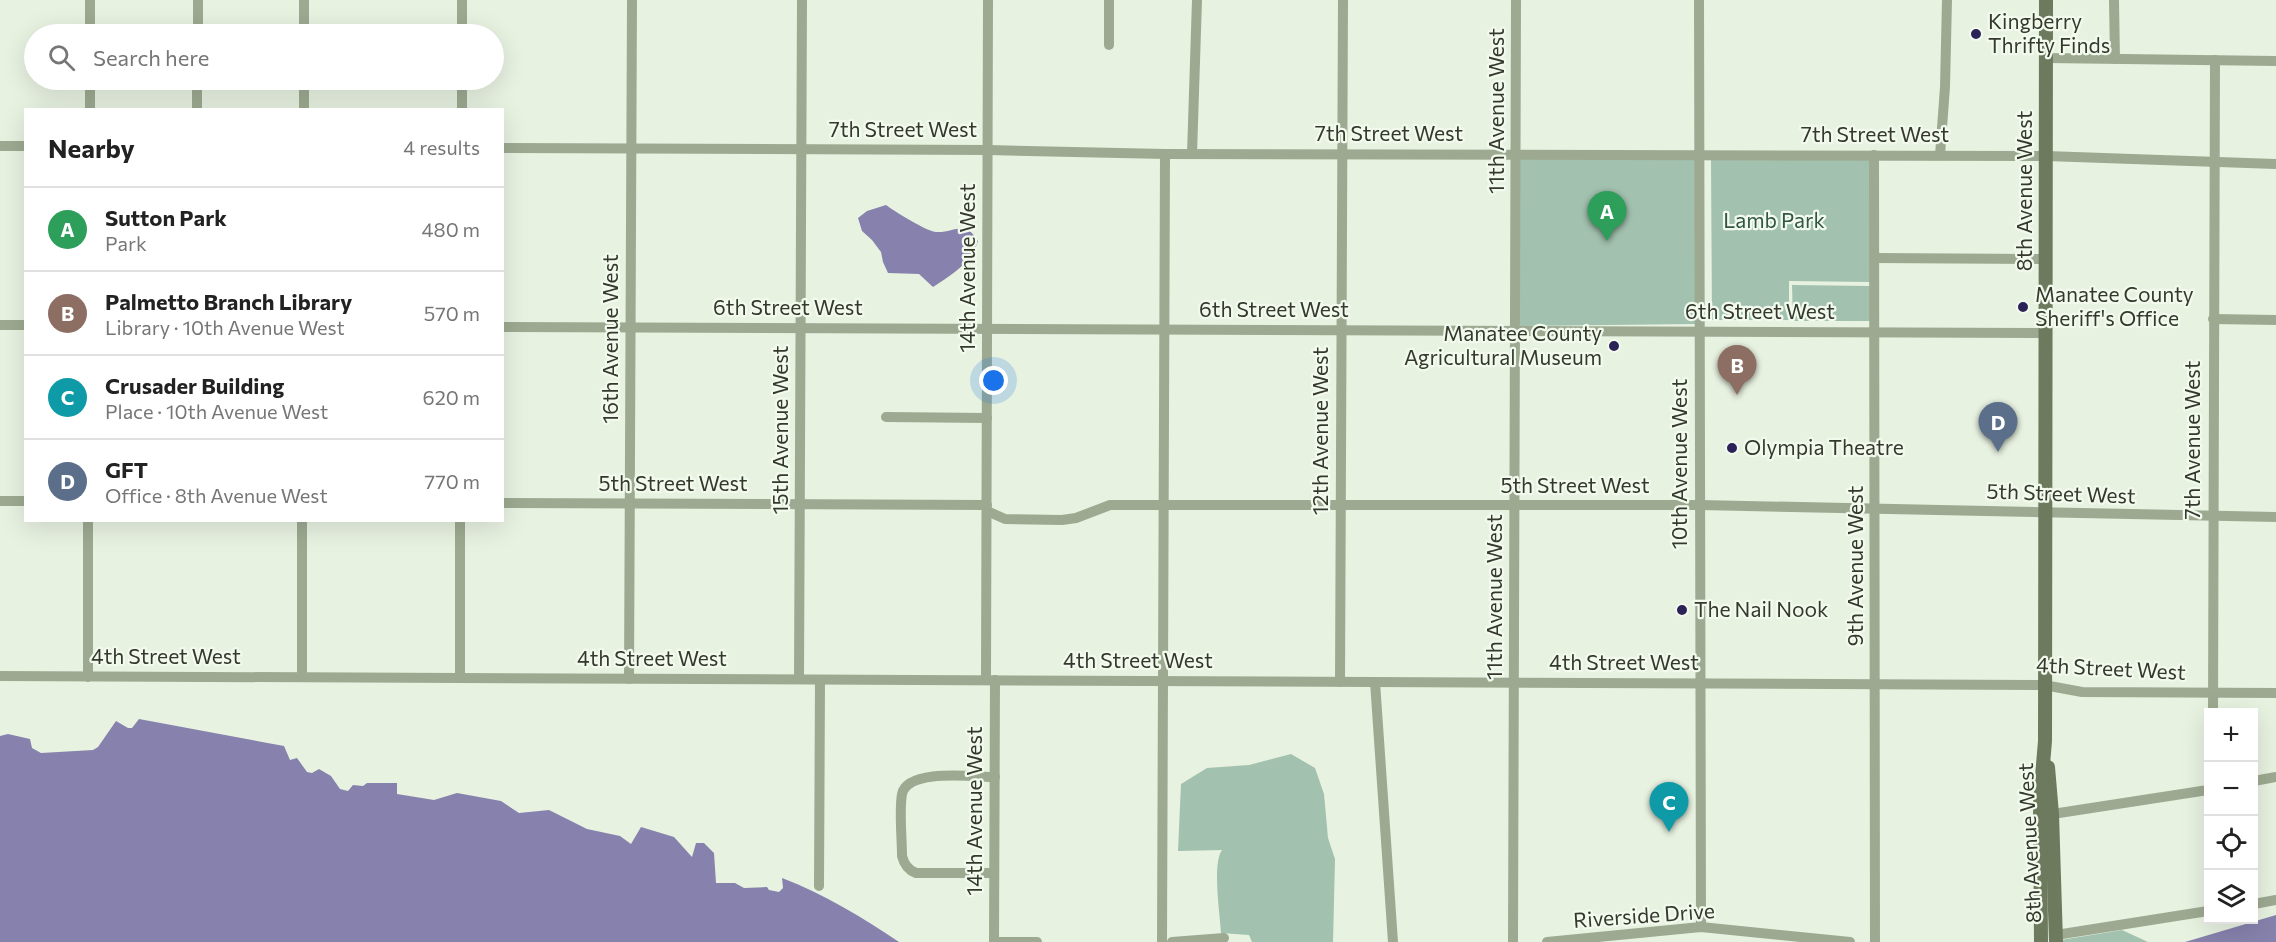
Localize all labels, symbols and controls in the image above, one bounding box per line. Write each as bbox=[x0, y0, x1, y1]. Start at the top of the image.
place label: Kingberry Thrifty Finds bbox=[1988, 8, 2110, 57]
search box bbox=[24, 24, 504, 90]
marker: Kingberry Thrifty Finds bbox=[1969, 27, 1983, 41]
street label: 11th Avenue West bbox=[1483, 28, 1508, 194]
icon: search bbox=[45, 41, 78, 74]
text: Search here bbox=[93, 44, 209, 71]
street label: 8th Avenue West bbox=[2011, 111, 2036, 271]
street label: 7th Street West bbox=[829, 116, 977, 141]
street label: 7th Street West bbox=[1315, 120, 1463, 145]
street label: 7th Street West bbox=[1801, 121, 1949, 146]
text: Nearby bbox=[48, 132, 135, 163]
text: 4 results bbox=[403, 135, 480, 159]
street label: 14th Avenue West bbox=[954, 183, 979, 353]
pin: A bbox=[1588, 192, 1626, 241]
text: Sutton Park bbox=[105, 204, 227, 231]
park label: Lamb Park bbox=[1723, 207, 1825, 232]
text: A bbox=[60, 217, 75, 241]
text: 480 m bbox=[422, 217, 480, 241]
text: Park bbox=[105, 231, 147, 255]
street label: 16th Avenue West bbox=[597, 254, 622, 424]
place label: Manatee County Sheriff's Office bbox=[2035, 281, 2194, 330]
text: Palmetto Branch Library bbox=[105, 288, 352, 315]
street label: 6th Street West bbox=[713, 294, 863, 319]
street label: 6th Street West bbox=[1199, 296, 1349, 321]
street label: 6th Street West bbox=[1685, 298, 1835, 323]
marker: Manatee County Sheriff's Office bbox=[2016, 300, 2030, 314]
text: B bbox=[61, 301, 74, 325]
text: 570 m bbox=[424, 301, 480, 325]
text: Library · 10th Avenue West bbox=[105, 315, 345, 339]
place label: Manatee County Agricultural Museum bbox=[1404, 320, 1602, 369]
marker: Manatee County Agricultural Museum bbox=[1607, 339, 1621, 353]
street label: 15th Avenue West bbox=[767, 346, 792, 514]
pin: B bbox=[1718, 346, 1756, 395]
street label: 12th Avenue West bbox=[1307, 347, 1332, 515]
street label: 7th Avenue West bbox=[2179, 361, 2204, 519]
your location bbox=[979, 366, 1008, 395]
text: Crusader Building bbox=[105, 372, 284, 399]
street label: 10th Avenue West bbox=[1666, 379, 1691, 549]
text: C bbox=[61, 385, 74, 409]
text: 620 m bbox=[423, 385, 480, 409]
text: Place · 10th Avenue West bbox=[105, 399, 328, 423]
pin: D bbox=[1978, 402, 2018, 452]
place label: Olympia Theatre bbox=[1744, 434, 1904, 459]
marker: Olympia Theatre bbox=[1725, 441, 1739, 455]
text: GFT bbox=[105, 456, 148, 483]
text: D bbox=[60, 469, 75, 493]
text: 770 m bbox=[425, 469, 480, 493]
street label: 5th Street West bbox=[598, 470, 748, 495]
street label: 5th Street West bbox=[1500, 472, 1650, 497]
street label: 5th Street West bbox=[1986, 477, 2136, 508]
text: Office · 8th Avenue West bbox=[105, 483, 328, 507]
street label: 9th Avenue West bbox=[1842, 486, 1867, 646]
street label: 11th Avenue West bbox=[1481, 514, 1506, 680]
place label: The Nail Nook bbox=[1694, 596, 1828, 621]
marker: The Nail Nook bbox=[1675, 603, 1689, 617]
street label: 4th Street West bbox=[91, 643, 241, 668]
street label: 4th Street West bbox=[577, 645, 727, 670]
street label: 4th Street West bbox=[1063, 647, 1213, 672]
street label: 4th Street West bbox=[1549, 649, 1699, 674]
street label: 4th Street West bbox=[2036, 651, 2187, 684]
map controls bbox=[2204, 708, 2258, 924]
button: + bbox=[2204, 708, 2258, 762]
street label: 14th Avenue West bbox=[961, 726, 986, 896]
street label: 8th Avenue West bbox=[2012, 762, 2045, 924]
button: − bbox=[2204, 762, 2258, 816]
pin: C bbox=[1650, 782, 1688, 832]
button: locate bbox=[2204, 816, 2258, 870]
button: layers bbox=[2204, 870, 2258, 924]
street label: Riverside Drive bbox=[1572, 897, 1716, 932]

